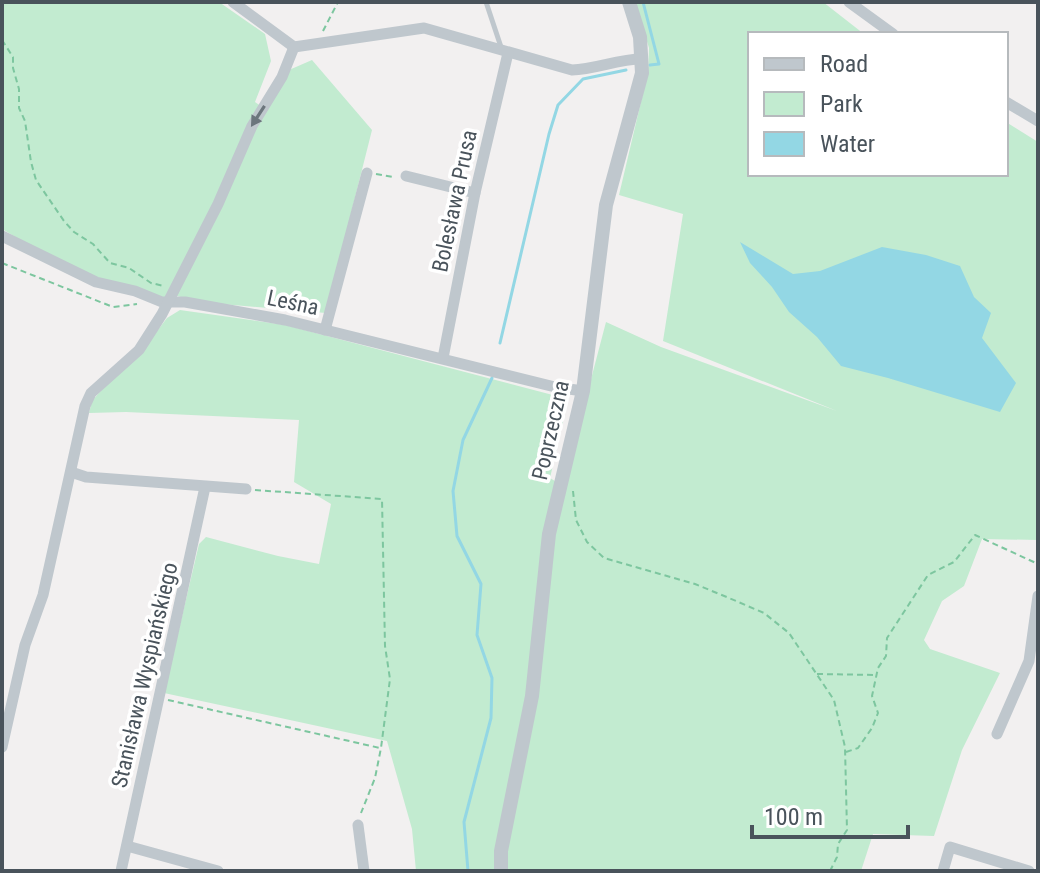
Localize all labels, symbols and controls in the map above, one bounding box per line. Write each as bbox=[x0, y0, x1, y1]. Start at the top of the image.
legend bbox=[748, 32, 1008, 176]
text: Road bbox=[820, 50, 868, 78]
text: Park bbox=[820, 90, 863, 118]
one-way arrow bbox=[251, 106, 266, 127]
street label: Bolesława Prusa bbox=[427, 128, 482, 274]
text: Water bbox=[820, 130, 875, 158]
street label: Leśna bbox=[265, 285, 321, 320]
street label: Poprzeczna bbox=[527, 378, 574, 482]
street label: Stanisława Wyspiańskiego bbox=[106, 560, 183, 790]
scale bar bbox=[752, 789, 908, 839]
text: 100 m bbox=[764, 803, 823, 831]

